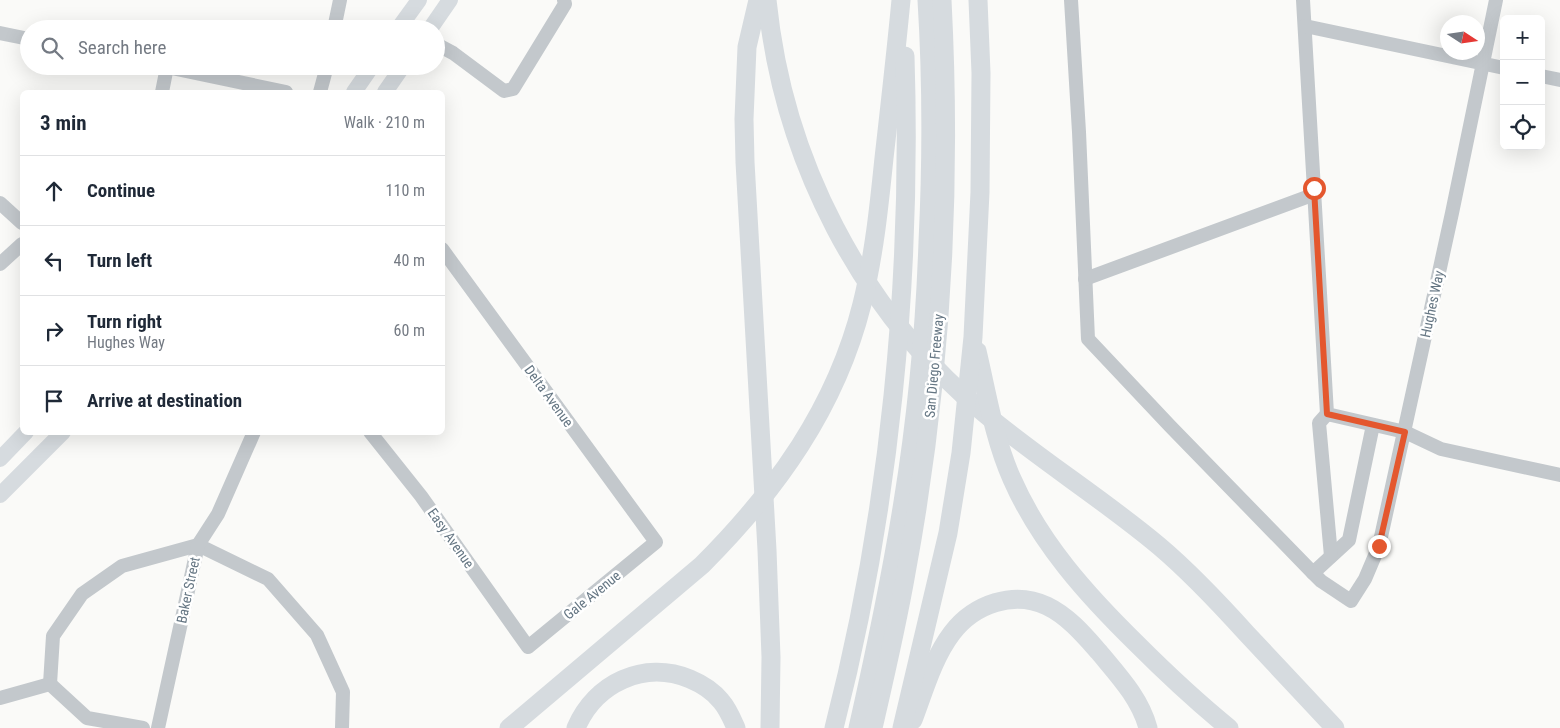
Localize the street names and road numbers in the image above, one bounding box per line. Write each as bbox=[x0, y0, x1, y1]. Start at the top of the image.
street label: Hughes Way bbox=[1417, 269, 1447, 339]
street label: San Diego Freeway bbox=[921, 313, 947, 419]
street label: Delta Avenue bbox=[521, 362, 577, 430]
street label: Easy Avenue bbox=[425, 505, 478, 571]
street label: Baker Street bbox=[173, 555, 203, 625]
street label: Gale Avenue bbox=[560, 567, 624, 623]

